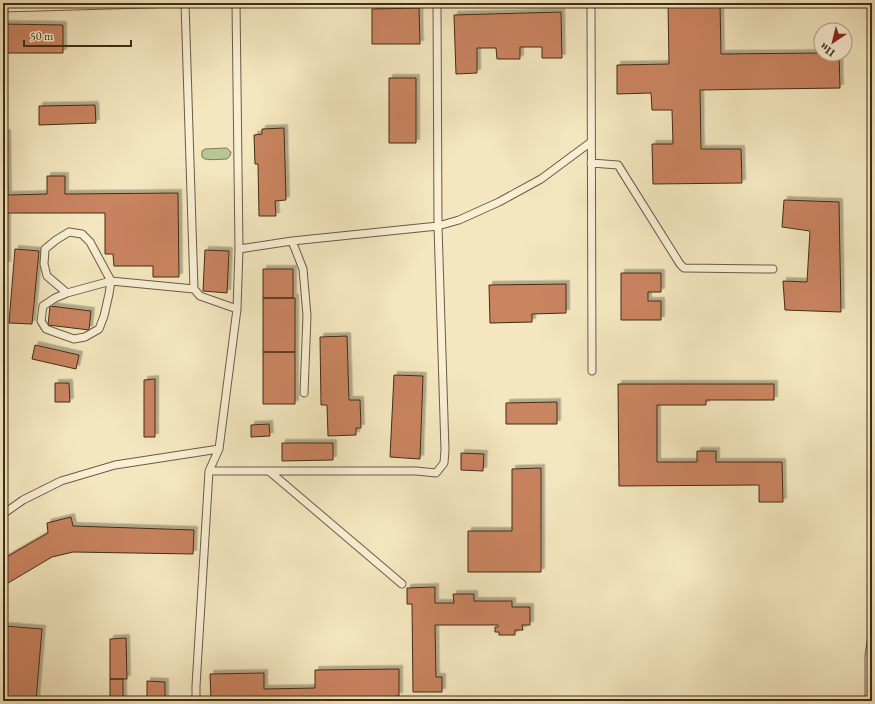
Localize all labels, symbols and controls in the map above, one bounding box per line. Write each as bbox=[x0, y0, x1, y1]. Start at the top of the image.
scale bar bbox=[24, 22, 131, 48]
north arrow bbox=[813, 22, 853, 62]
text: 50 m bbox=[30, 28, 54, 44]
text: Пн bbox=[817, 40, 837, 60]

